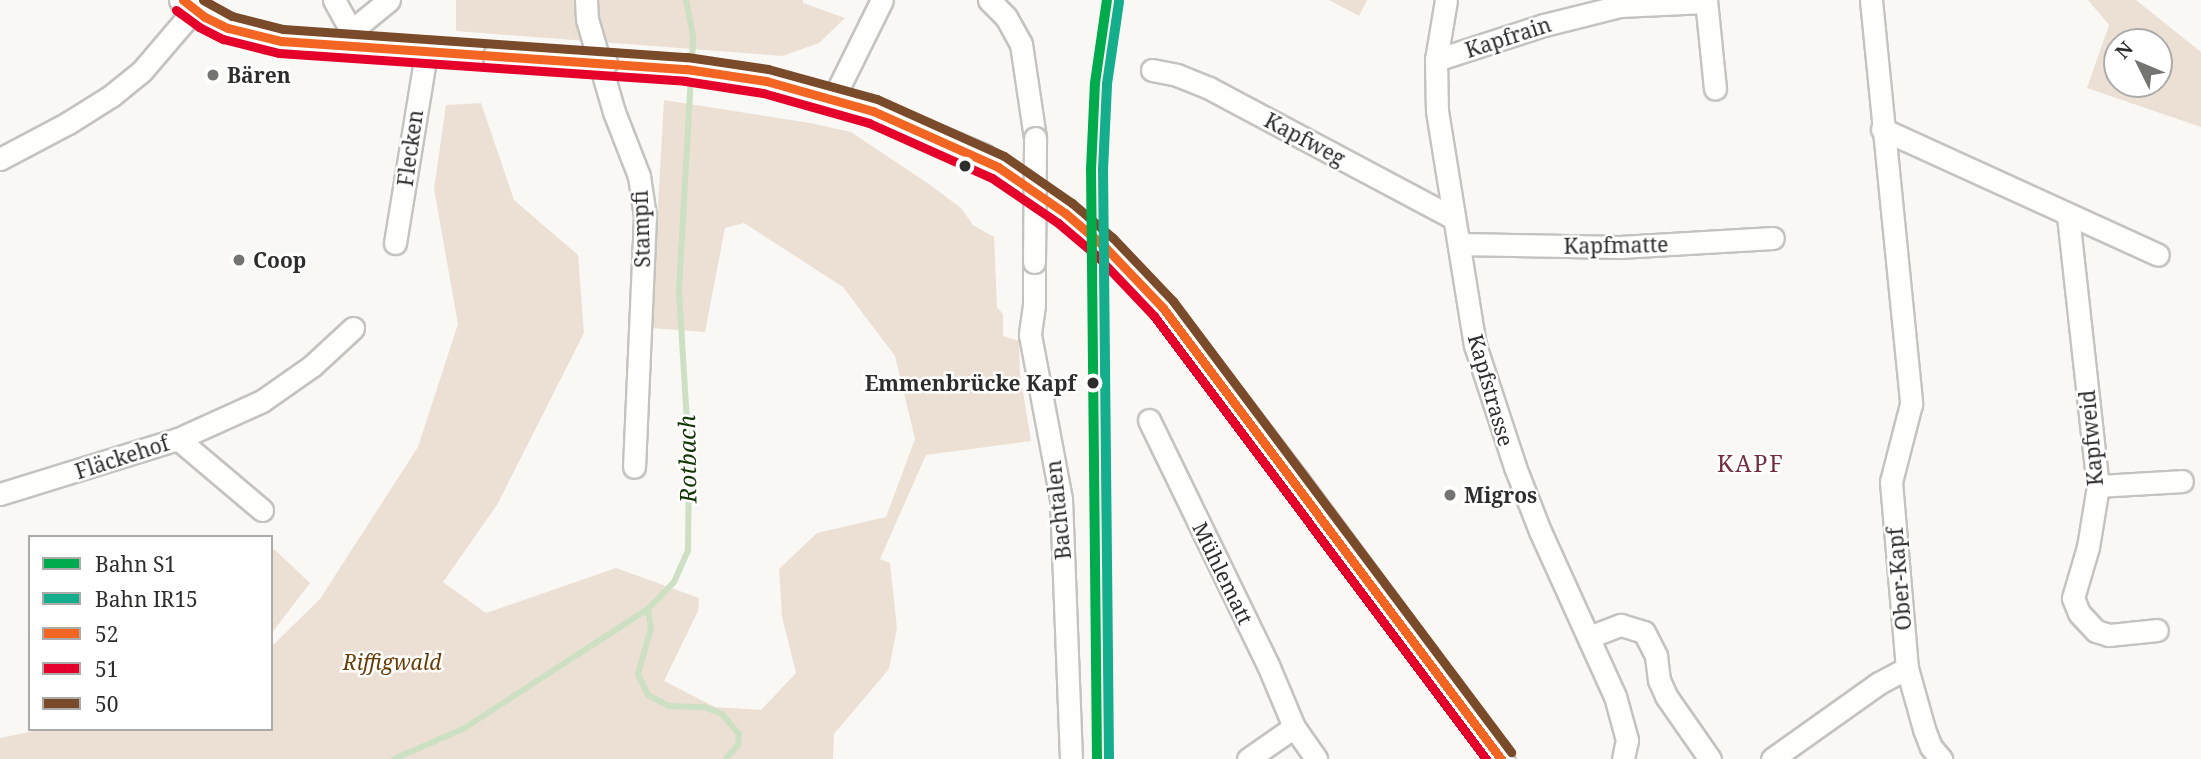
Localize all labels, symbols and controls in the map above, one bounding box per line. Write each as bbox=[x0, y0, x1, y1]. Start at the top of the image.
street label: Kapfrain bbox=[1462, 11, 1554, 63]
north arrow bbox=[2103, 28, 2173, 98]
text: N bbox=[2109, 36, 2139, 64]
place label: Bären bbox=[227, 62, 291, 88]
marker: Bären bbox=[205, 67, 221, 83]
street label: Kapfweg bbox=[1260, 107, 1350, 171]
street label: Flecken bbox=[392, 108, 428, 188]
unlabelled marker bbox=[958, 159, 972, 173]
street label: Stampfi bbox=[627, 190, 655, 268]
street label: Kapfmatte bbox=[1563, 231, 1669, 259]
place label: Coop bbox=[253, 247, 306, 273]
marker: Coop bbox=[231, 252, 247, 268]
street label: Kapfstrasse bbox=[1463, 331, 1519, 449]
place label: Emmenbrücke Kapf bbox=[865, 370, 1076, 396]
marker: Emmenbrücke Kapf bbox=[1082, 372, 1104, 394]
street label: Kapfweid bbox=[2074, 389, 2108, 487]
water label: Rotbach bbox=[672, 415, 702, 503]
street label: Fläckehof bbox=[72, 430, 172, 484]
district label: KAPF bbox=[1718, 449, 1784, 477]
street label: Bachtalen bbox=[1040, 459, 1076, 561]
place label: Migros bbox=[1464, 482, 1537, 508]
marker: Migros bbox=[1442, 487, 1458, 503]
street label: Mühlematt bbox=[1187, 518, 1259, 628]
street label: Ober-Kapf bbox=[1882, 526, 1916, 632]
legend bbox=[28, 535, 273, 731]
text: Bahn S1 bbox=[95, 550, 176, 578]
text: Bahn IR15 bbox=[95, 585, 198, 613]
text: 52 bbox=[95, 620, 118, 648]
park label: Riffigwald bbox=[343, 649, 441, 675]
text: 51 bbox=[95, 655, 118, 683]
text: 50 bbox=[95, 690, 118, 718]

